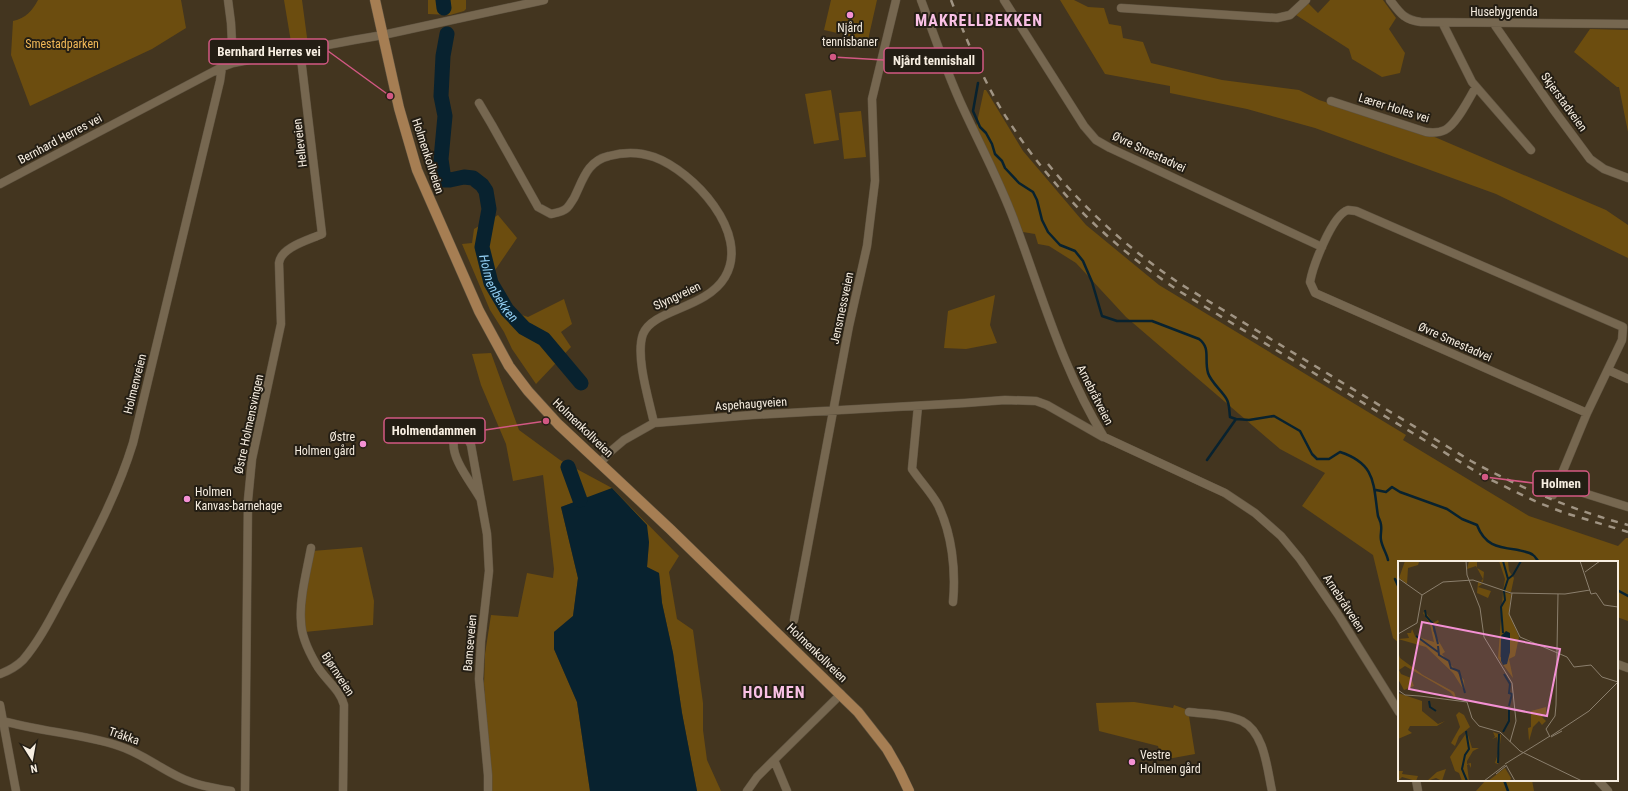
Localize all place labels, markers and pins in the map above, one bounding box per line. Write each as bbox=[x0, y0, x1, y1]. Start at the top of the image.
marker: Njård tennisbaner bbox=[845, 10, 855, 20]
place label: Njård tennisbaner bbox=[822, 21, 878, 49]
callout: Bernhard Herres vei bbox=[209, 39, 328, 64]
callout: Njård tennishall bbox=[884, 48, 983, 73]
callout: Holmendammen bbox=[384, 418, 485, 443]
place label: Østre Holmen gård bbox=[294, 430, 355, 458]
marker: Østre Holmen gård bbox=[358, 439, 368, 449]
callout: Holmen bbox=[1533, 471, 1589, 496]
place label: Holmen Kanvas-barnehage bbox=[195, 485, 283, 513]
marker: Holmen Kanvas-barnehage bbox=[182, 494, 192, 504]
place label: Vestre Holmen gård bbox=[1140, 748, 1201, 776]
marker: Vestre Holmen gård bbox=[1127, 757, 1137, 767]

